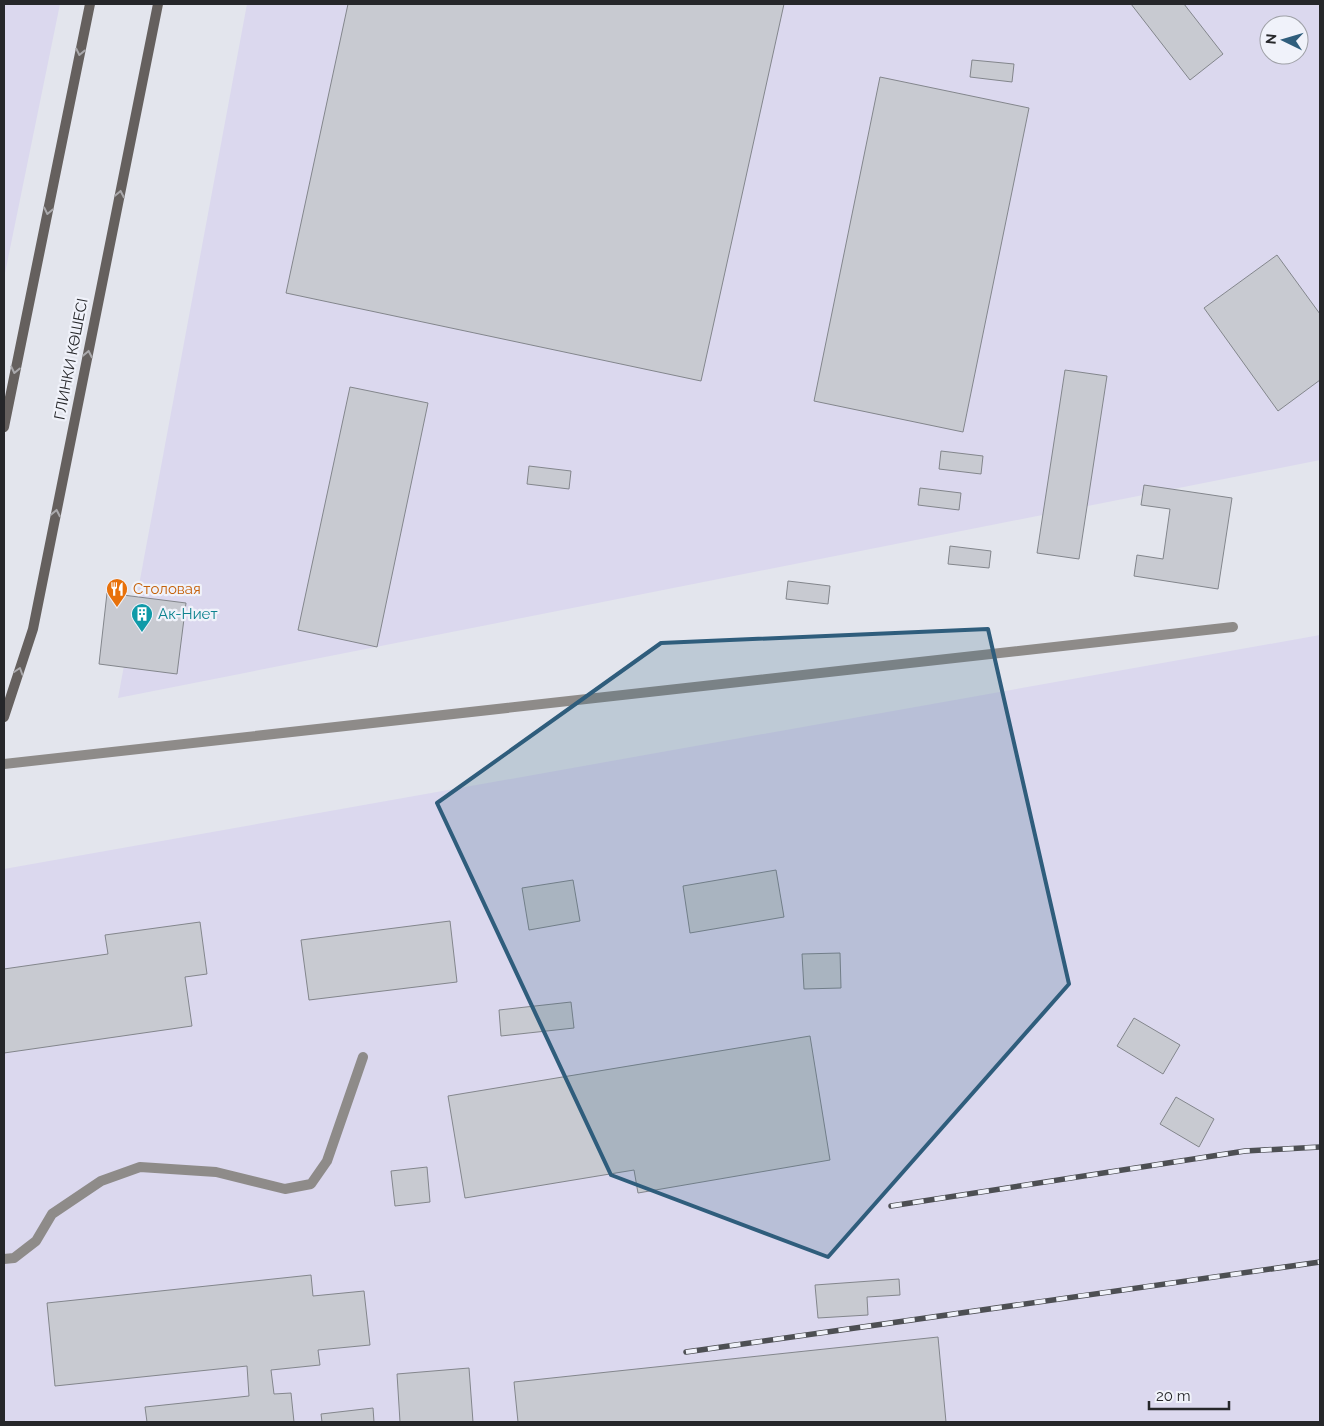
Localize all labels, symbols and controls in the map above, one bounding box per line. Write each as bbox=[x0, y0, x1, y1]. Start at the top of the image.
north arrow bbox=[1259, 15, 1309, 65]
text: N bbox=[1263, 33, 1279, 45]
one-way arrow bbox=[76, 47, 86, 56]
one-way arrow bbox=[114, 190, 124, 199]
one-way arrow bbox=[43, 206, 54, 215]
street label: ГЛИНКИ КӨШЕСІ bbox=[50, 297, 92, 421]
one-way arrow bbox=[82, 349, 93, 358]
one-way arrow bbox=[11, 366, 21, 374]
one-way arrow bbox=[50, 509, 61, 517]
restaurant icon: Столовая bbox=[105, 577, 129, 608]
place label: Столовая bbox=[133, 580, 201, 598]
building icon: Ак-Ниет bbox=[130, 602, 154, 633]
place label: Ак-Ниет bbox=[158, 605, 218, 623]
one-way arrow bbox=[13, 667, 23, 676]
scale bar bbox=[1149, 1378, 1229, 1410]
text: 20 m bbox=[1156, 1387, 1191, 1405]

